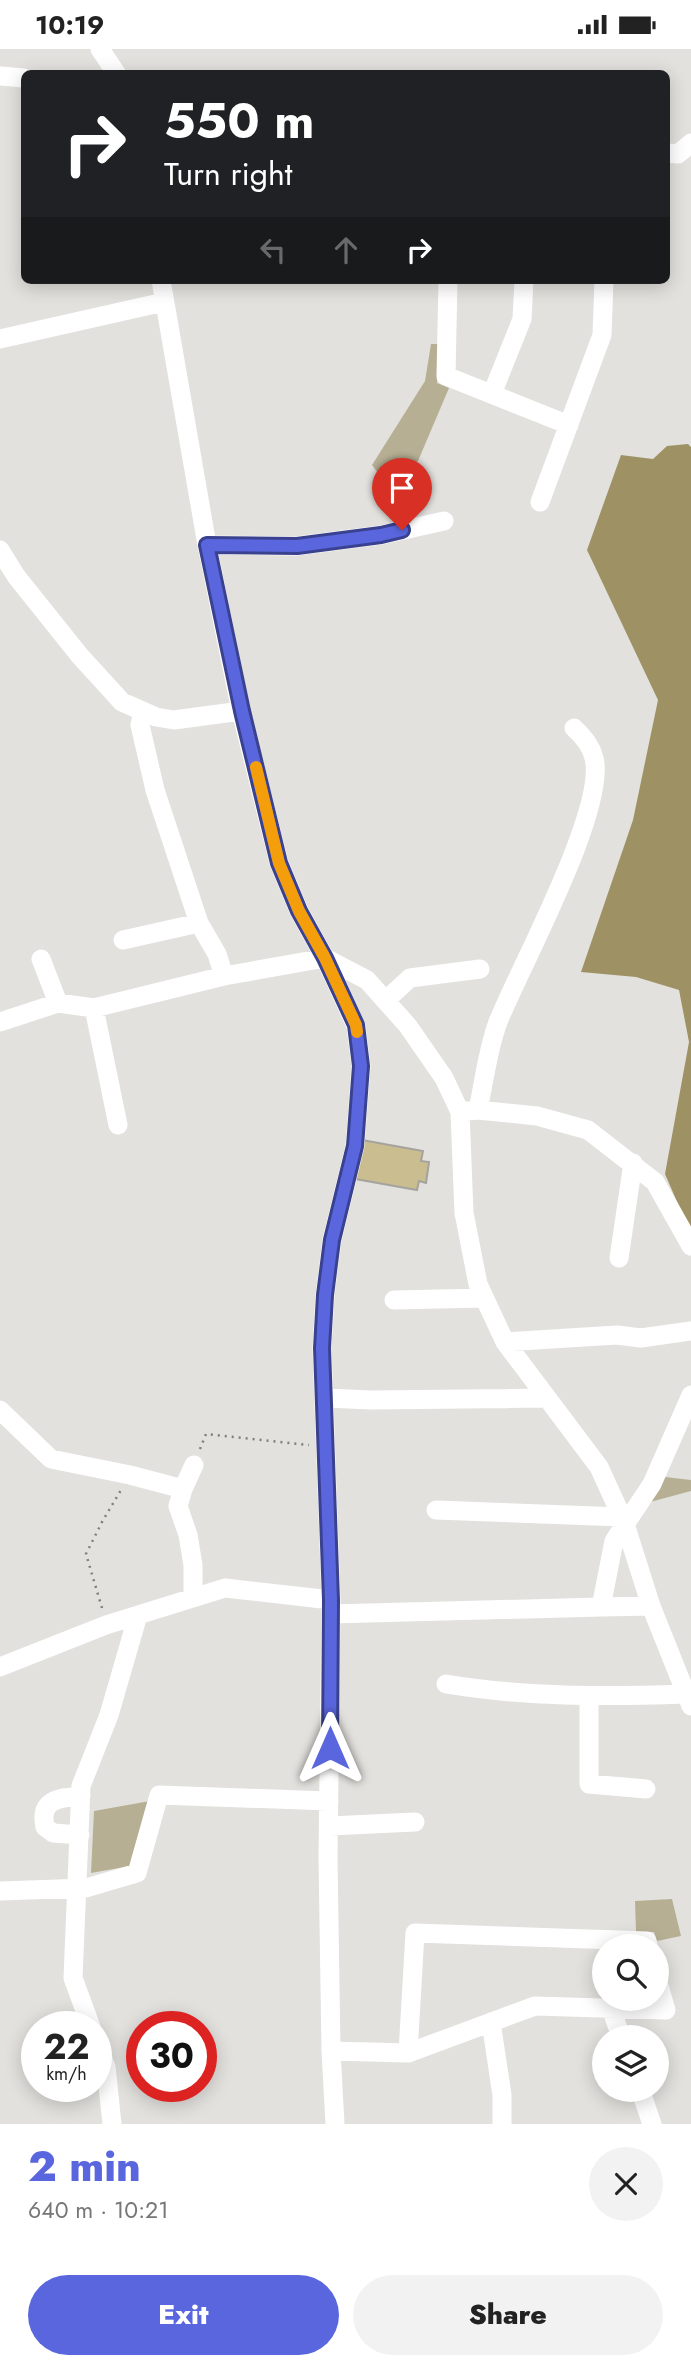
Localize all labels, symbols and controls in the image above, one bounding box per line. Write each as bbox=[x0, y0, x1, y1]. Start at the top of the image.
text: 10:19 bbox=[35, 6, 104, 44]
text: 550 m bbox=[164, 86, 315, 156]
icon: right bbox=[49, 98, 140, 189]
text: Turn right bbox=[164, 151, 293, 197]
icon: left bbox=[254, 231, 292, 269]
icon: ahead bbox=[327, 231, 365, 269]
icon: right bbox=[400, 231, 438, 269]
pin bbox=[372, 458, 432, 530]
icon: arrive bbox=[383, 469, 421, 507]
position arrow bbox=[293, 1711, 367, 1785]
map controls bbox=[592, 1934, 669, 2102]
button: search bbox=[592, 1934, 669, 2011]
speed limit sign: 30 bbox=[126, 2011, 217, 2102]
text: 22 bbox=[44, 2022, 89, 2072]
button: layers bbox=[592, 2025, 669, 2102]
text: km/h bbox=[46, 2061, 87, 2087]
text: 2 min bbox=[28, 2136, 141, 2197]
button: close bbox=[589, 2147, 663, 2221]
text: 640 m · 10:21 bbox=[28, 2193, 168, 2227]
button: Exit bbox=[28, 2275, 339, 2355]
button: Share bbox=[353, 2275, 663, 2355]

